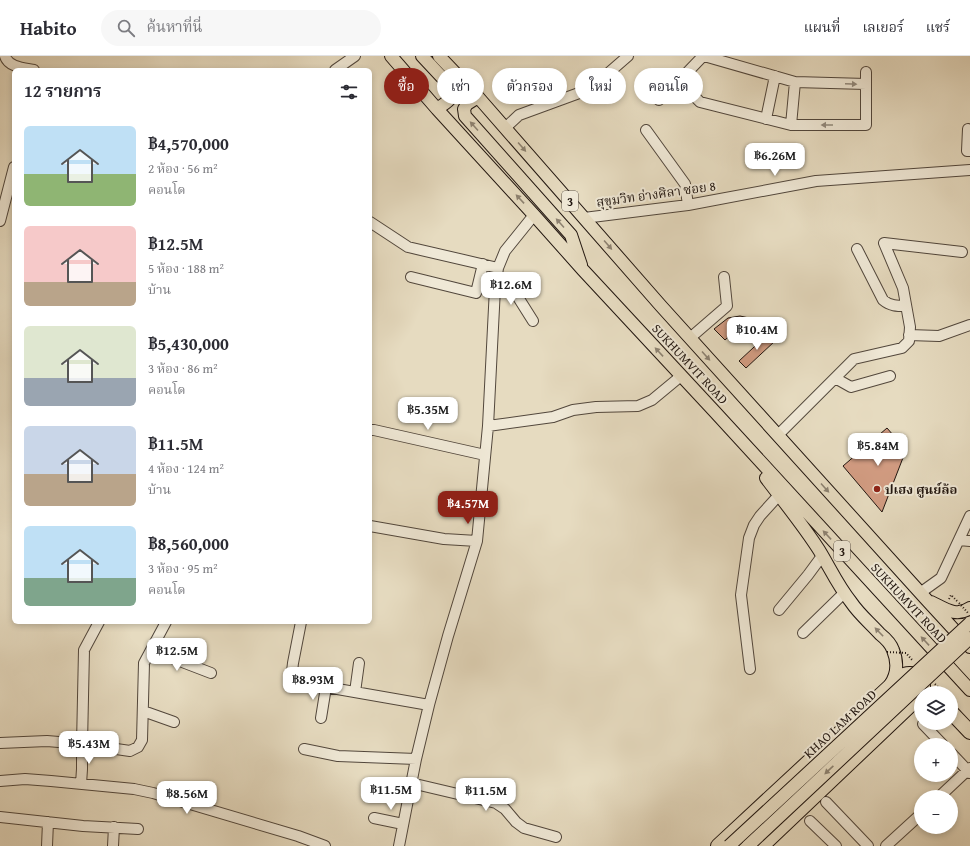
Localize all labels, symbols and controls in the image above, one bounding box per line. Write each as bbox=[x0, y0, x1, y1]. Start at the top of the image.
search box bbox=[101, 10, 381, 46]
text: Habito bbox=[20, 14, 77, 42]
text: ค้นหาที่นี่ bbox=[147, 16, 202, 37]
icon: search bbox=[115, 17, 137, 39]
text: แผนที่ bbox=[804, 17, 840, 37]
text: เลเยอร์ bbox=[862, 17, 904, 37]
text: แชร์ bbox=[926, 17, 950, 37]
chip: ซื้อ bbox=[384, 68, 429, 104]
chip: เช่า bbox=[437, 68, 484, 104]
chip: ตัวกรอง bbox=[492, 68, 567, 104]
chip: ใหม่ bbox=[575, 68, 626, 104]
chip: คอนโด bbox=[634, 68, 703, 104]
text: 12 รายการ bbox=[24, 78, 101, 103]
icon: filters bbox=[338, 81, 360, 103]
one-way arrow bbox=[845, 81, 858, 87]
one-way arrow bbox=[470, 121, 479, 131]
one-way arrow bbox=[820, 122, 833, 128]
text: ฿4,570,000 bbox=[148, 131, 229, 156]
icon: home bbox=[56, 142, 104, 190]
one-way arrow bbox=[517, 142, 527, 152]
pin: ฿6.26M bbox=[742, 143, 808, 177]
text: ฿6.26M bbox=[754, 146, 796, 165]
text: 2 ห้อง · 56 m² bbox=[148, 159, 218, 178]
street label: สุขุมวิท อ่างศิลา ซอย 8 bbox=[595, 176, 717, 212]
text: คอนโด bbox=[148, 180, 186, 199]
road number: 3 bbox=[562, 191, 578, 211]
one-way arrow bbox=[515, 194, 524, 204]
one-way arrow bbox=[556, 218, 565, 228]
text: ฿12.5M bbox=[148, 231, 203, 256]
one-way arrow bbox=[603, 239, 612, 250]
icon: home bbox=[56, 242, 104, 290]
text: 5 ห้อง · 188 m² bbox=[148, 259, 224, 278]
pin: ฿12.6M bbox=[478, 272, 544, 306]
text: ฿12.6M bbox=[490, 275, 532, 294]
text: บ้าน bbox=[148, 280, 171, 299]
pin: ฿10.4M bbox=[724, 317, 790, 351]
street label: SUKHUMVIT ROAD bbox=[648, 320, 732, 409]
text: ฿10.4M bbox=[736, 320, 778, 339]
text: ฿5,430,000 bbox=[148, 331, 229, 356]
icon: home bbox=[56, 342, 104, 390]
one-way arrow bbox=[655, 347, 664, 358]
one-way arrow bbox=[701, 351, 710, 360]
text: 3 ห้อง · 86 m² bbox=[148, 359, 218, 378]
text: คอนโด bbox=[148, 380, 186, 399]
pin: ฿5.35M bbox=[395, 397, 461, 431]
text: ฿5.35M bbox=[407, 400, 449, 419]
text: ฿11.5M bbox=[148, 431, 203, 456]
pin: ฿5.84M bbox=[845, 433, 911, 467]
text: ฿5.84M bbox=[857, 436, 899, 455]
icon: home bbox=[56, 442, 104, 490]
text: 4 ห้อง · 124 m² bbox=[148, 459, 224, 478]
text: บ้าน bbox=[148, 480, 171, 499]
place label: ปเฮง ศูนย์ล้อ bbox=[885, 480, 957, 499]
one-way arrow bbox=[820, 483, 829, 492]
marker: ปเฮง ศูนย์ล้อ bbox=[872, 484, 882, 494]
pin: ฿4.57M bbox=[435, 491, 501, 525]
text: ฿4.57M bbox=[447, 494, 489, 513]
one-way arrow bbox=[823, 529, 832, 540]
text: ฿8,560,000 bbox=[148, 531, 229, 556]
road number: 3 bbox=[834, 541, 850, 561]
icon: home bbox=[56, 542, 104, 590]
text: 3 ห้อง · 95 m² bbox=[148, 559, 218, 578]
street label: SUKHUMVIT ROAD bbox=[867, 559, 951, 648]
text: คอนโด bbox=[148, 580, 186, 599]
one-way arrow bbox=[874, 627, 884, 637]
one-way arrow bbox=[920, 636, 929, 646]
pin: ฿12.5M bbox=[144, 638, 210, 672]
text: ฿12.5M bbox=[156, 641, 198, 660]
pin: ฿8.93M bbox=[280, 667, 346, 701]
text: ฿8.93M bbox=[292, 670, 334, 689]
street label: KHAO LAM ROAD bbox=[799, 685, 881, 763]
map controls bbox=[914, 686, 958, 834]
button: layers bbox=[914, 686, 958, 730]
pin: ฿5.43M bbox=[56, 731, 122, 765]
text: ฿5.43M bbox=[68, 734, 110, 753]
button: + bbox=[914, 738, 958, 782]
one-way arrow bbox=[824, 765, 834, 775]
pin: ฿11.5M bbox=[358, 777, 424, 811]
pin: ฿11.5M bbox=[453, 778, 519, 812]
text: ฿11.5M bbox=[370, 780, 412, 799]
pin: ฿8.56M bbox=[154, 781, 220, 815]
text: ฿11.5M bbox=[465, 781, 507, 800]
text: ฿8.56M bbox=[166, 784, 208, 803]
button: − bbox=[914, 790, 958, 834]

